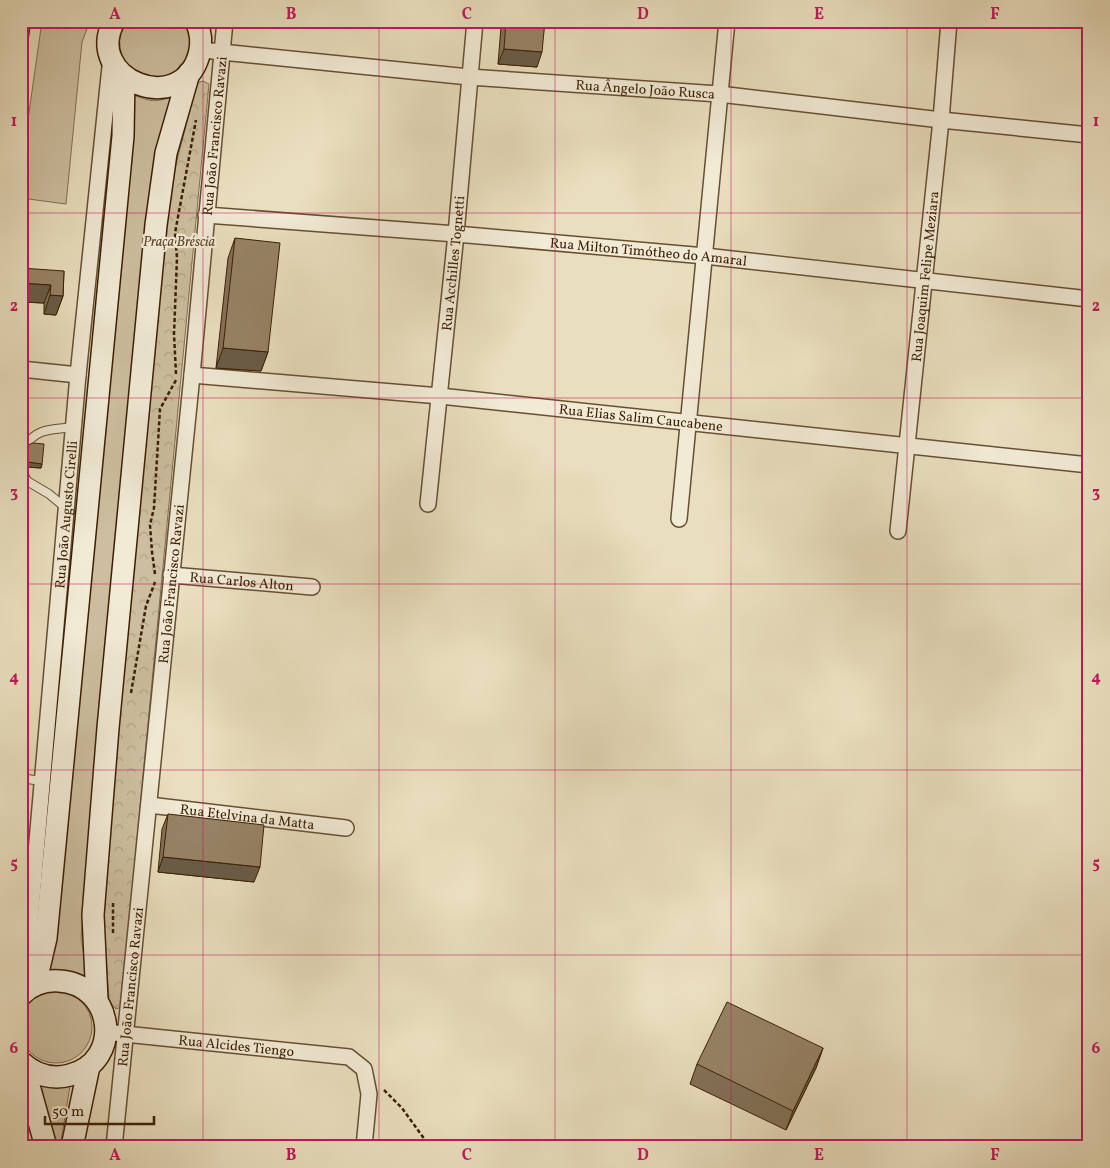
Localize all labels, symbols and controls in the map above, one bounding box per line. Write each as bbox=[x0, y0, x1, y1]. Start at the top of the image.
text: A bbox=[109, 4, 121, 26]
text: B bbox=[286, 4, 297, 26]
text: C bbox=[462, 4, 472, 26]
text: D bbox=[637, 4, 649, 26]
text: E bbox=[814, 4, 824, 26]
text: F bbox=[990, 4, 1000, 26]
street label: Rua João Francisco Ravazi bbox=[199, 56, 233, 217]
street label: Rua Ângelo João Rusca bbox=[575, 76, 716, 105]
text: 1 bbox=[11, 111, 17, 133]
text: 1 bbox=[1093, 111, 1099, 133]
street label: Rua Joaquim Felipe Meziara bbox=[908, 190, 945, 363]
street label: Rua Acchilles Tognetti bbox=[438, 195, 470, 332]
park label: Praça Bréscia bbox=[143, 233, 215, 252]
street label: Rua Milton Timótheo do Amaral bbox=[549, 234, 748, 272]
text: 2 bbox=[10, 296, 18, 318]
text: 2 bbox=[1092, 296, 1100, 318]
street label: Rua Elias Salim Caucabene bbox=[558, 401, 724, 437]
street label: Rua João Augusto Cirelli bbox=[51, 440, 83, 590]
text: 3 bbox=[10, 482, 18, 504]
text: 3 bbox=[1092, 482, 1100, 504]
street label: Rua João Francisco Ravazi bbox=[155, 503, 190, 665]
street label: Rua Carlos Alton bbox=[189, 569, 294, 596]
text: 4 bbox=[9, 667, 19, 689]
text: 4 bbox=[1091, 667, 1101, 689]
street label: Rua Etelvina da Matta bbox=[179, 801, 315, 835]
text: 5 bbox=[10, 853, 18, 875]
text: 5 bbox=[1092, 853, 1100, 875]
street label: Rua João Francisco Ravazi bbox=[114, 906, 149, 1068]
street label: Rua Alcides Tiengo bbox=[178, 1032, 295, 1062]
text: 6 bbox=[10, 1038, 19, 1060]
text: 6 bbox=[1092, 1038, 1101, 1060]
scale bar bbox=[45, 1093, 154, 1125]
text: 50 m bbox=[52, 1102, 84, 1123]
text: A bbox=[109, 1145, 121, 1167]
text: B bbox=[286, 1145, 297, 1167]
text: C bbox=[462, 1145, 472, 1167]
text: D bbox=[637, 1145, 649, 1167]
text: E bbox=[814, 1145, 824, 1167]
text: F bbox=[990, 1145, 1000, 1167]

